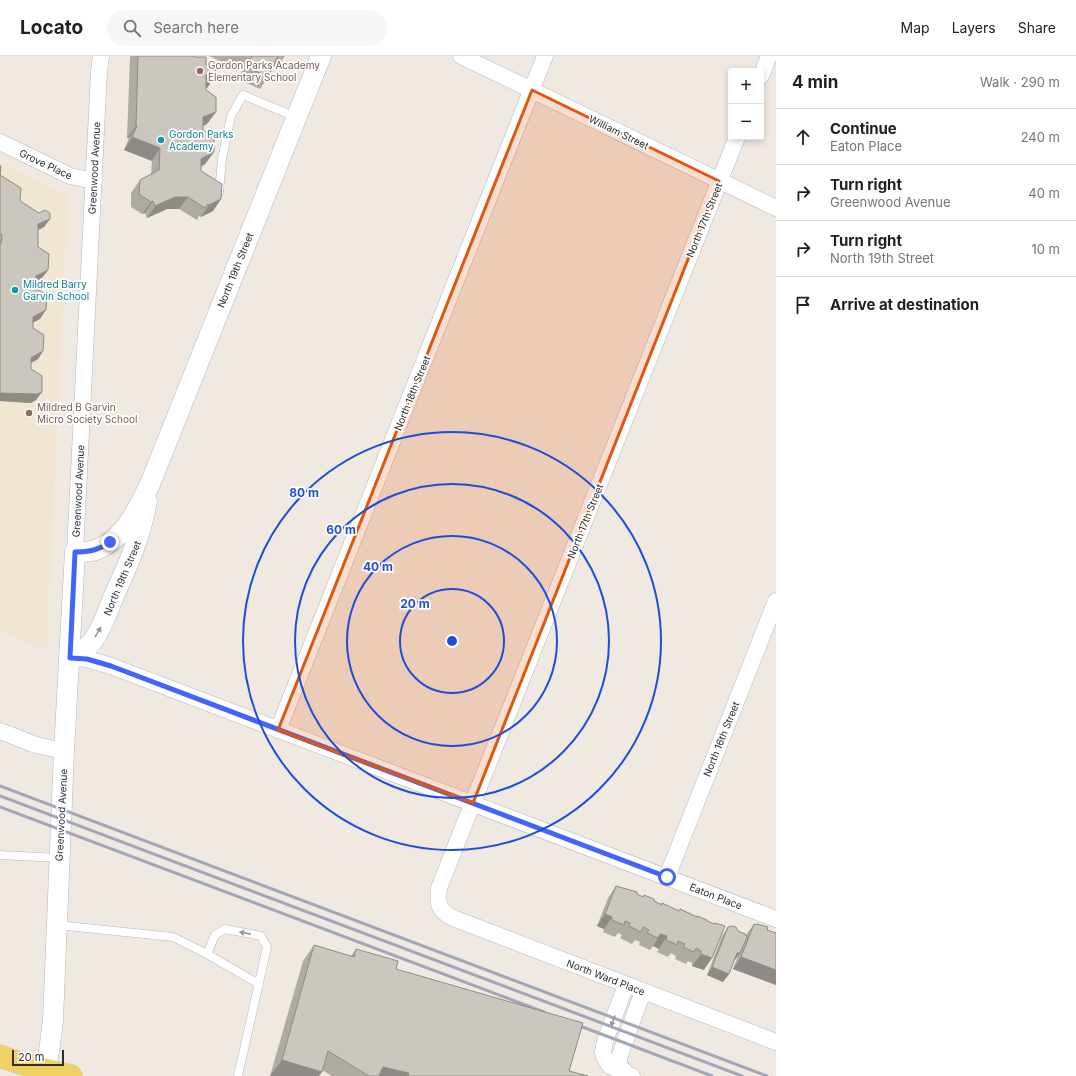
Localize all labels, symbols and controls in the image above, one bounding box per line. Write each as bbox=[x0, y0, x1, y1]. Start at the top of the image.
search box bbox=[107, 10, 387, 46]
text: Locato bbox=[20, 16, 83, 39]
icon: search bbox=[121, 17, 143, 39]
text: Search here bbox=[153, 18, 239, 37]
text: Map bbox=[901, 19, 930, 36]
text: Layers bbox=[952, 19, 996, 36]
text: Share bbox=[1018, 19, 1056, 36]
place label: Gordon Parks Academy Elementary School bbox=[208, 59, 320, 83]
marker: Gordon Parks Academy Elementary School bbox=[195, 66, 205, 76]
map controls bbox=[728, 68, 764, 140]
button: + bbox=[728, 68, 764, 104]
text: 4 min bbox=[792, 72, 838, 92]
text: Walk · 290 m bbox=[980, 74, 1060, 90]
button: − bbox=[728, 104, 764, 140]
street label: William Street bbox=[587, 112, 651, 152]
text: Continue bbox=[830, 119, 897, 138]
street label: Greenwood Avenue bbox=[86, 121, 102, 215]
icon: ahead bbox=[792, 126, 814, 148]
place label: Gordon Parks Academy bbox=[169, 128, 234, 152]
text: 240 m bbox=[1021, 129, 1060, 145]
marker: Gordon Parks Academy bbox=[156, 135, 166, 145]
text: Eaton Place bbox=[830, 138, 902, 154]
street label: Grove Place bbox=[18, 147, 74, 182]
text: Turn right bbox=[830, 175, 902, 194]
street label: North 17th Street bbox=[684, 180, 725, 259]
icon: right bbox=[792, 182, 814, 204]
text: 40 m bbox=[1028, 185, 1060, 201]
text: Greenwood Avenue bbox=[830, 194, 951, 210]
street label: North 19th Street bbox=[214, 230, 256, 309]
text: Turn right bbox=[830, 231, 902, 250]
icon: right bbox=[792, 238, 814, 260]
text: 10 m bbox=[1031, 241, 1060, 257]
text: North 19th Street bbox=[830, 250, 934, 266]
place label: Mildred Barry Garvin School bbox=[23, 278, 89, 302]
marker: Mildred Barry Garvin School bbox=[10, 285, 20, 295]
icon: arrive bbox=[792, 294, 814, 316]
text: Arrive at destination bbox=[830, 295, 979, 314]
street label: North 18th Street bbox=[391, 353, 433, 432]
place label: Mildred B Garvin Micro Society School bbox=[37, 401, 137, 425]
marker: Mildred B Garvin Micro Society School bbox=[24, 408, 34, 418]
street label: Greenwood Avenue bbox=[70, 444, 86, 538]
street label: North 17th Street bbox=[565, 481, 606, 560]
text: 80 m bbox=[289, 485, 319, 500]
text: 60 m bbox=[326, 522, 356, 537]
route end bbox=[101, 533, 119, 551]
street label: North 19th Street bbox=[101, 538, 143, 617]
text: 40 m bbox=[363, 559, 393, 574]
text: 20 m bbox=[400, 596, 430, 611]
one-way arrow bbox=[94, 626, 101, 638]
centre of rings bbox=[445, 634, 459, 648]
street label: North 16th Street bbox=[700, 699, 742, 778]
street label: Greenwood Avenue bbox=[53, 768, 69, 862]
route start bbox=[658, 868, 676, 886]
street label: Eaton Place bbox=[688, 880, 744, 912]
one-way arrow bbox=[239, 929, 251, 935]
street label: North Ward Place bbox=[565, 957, 647, 998]
one-way arrow bbox=[609, 1016, 615, 1028]
scale bar bbox=[12, 1048, 64, 1067]
text: 20 m bbox=[18, 1050, 44, 1064]

